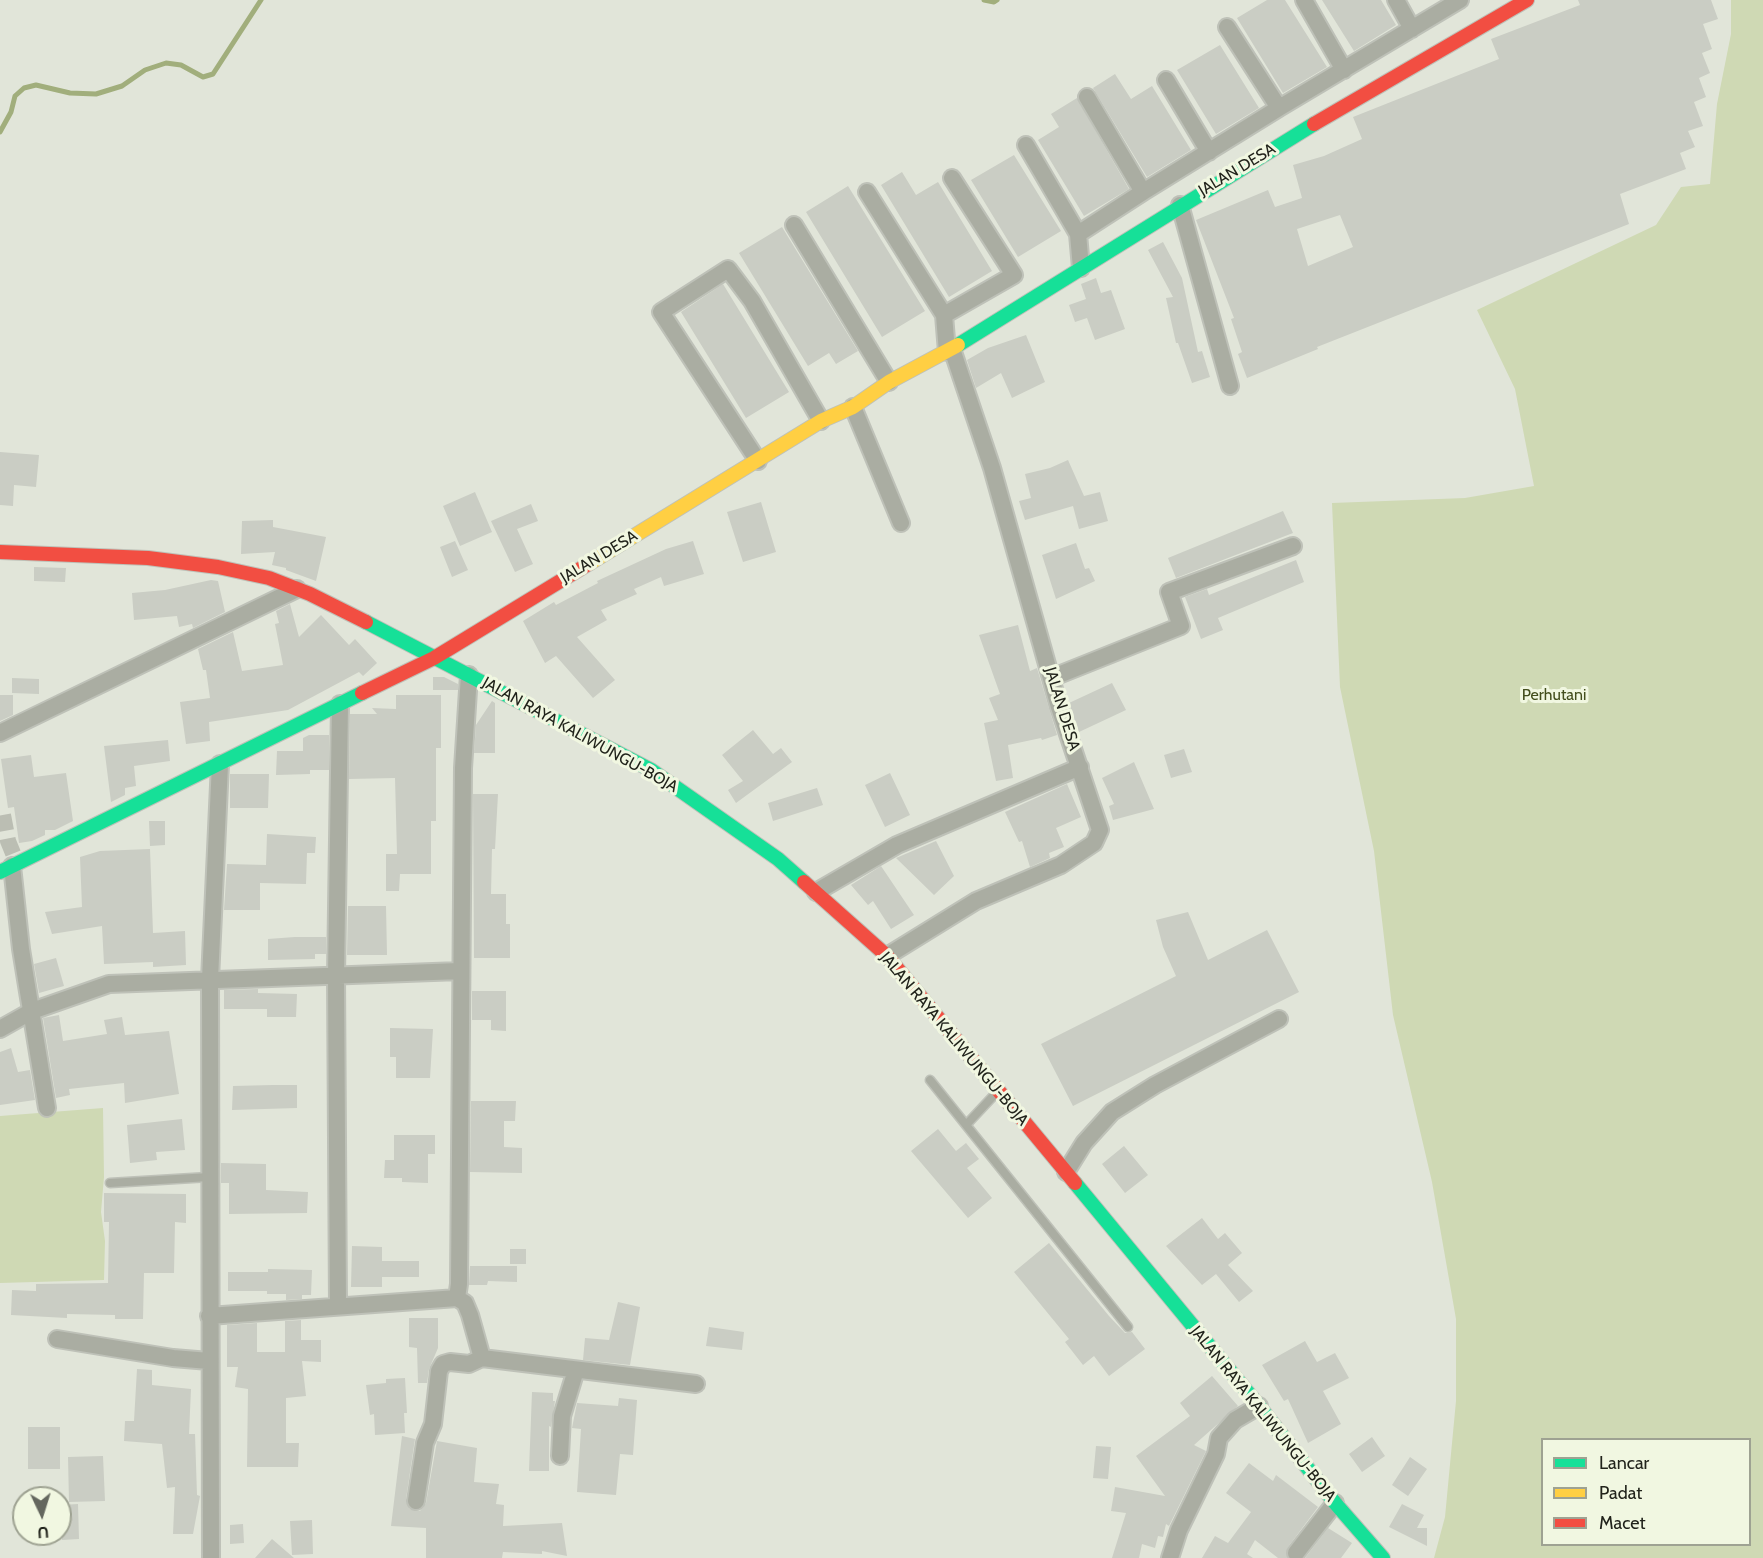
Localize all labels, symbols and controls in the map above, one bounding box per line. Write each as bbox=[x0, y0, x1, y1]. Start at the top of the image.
street label: JALAN DESA bbox=[1195, 140, 1279, 200]
street label: JALAN DESA bbox=[557, 527, 641, 587]
street label: JALAN DESA bbox=[1040, 665, 1084, 753]
street label: JALAN RAYA KALIWUNGU-BOJA bbox=[479, 673, 681, 797]
park label: Perhutani bbox=[1522, 685, 1586, 705]
street label: JALAN RAYA KALIWUNGU-BOJA bbox=[876, 948, 1032, 1130]
street label: JALAN RAYA KALIWUNGU-BOJA bbox=[1186, 1322, 1340, 1506]
legend bbox=[1541, 1438, 1751, 1546]
text: Lancar bbox=[1599, 1452, 1649, 1474]
text: Padat bbox=[1599, 1482, 1642, 1504]
north arrow bbox=[12, 1486, 72, 1546]
text: Macet bbox=[1599, 1512, 1645, 1534]
text: U bbox=[37, 1523, 50, 1542]

